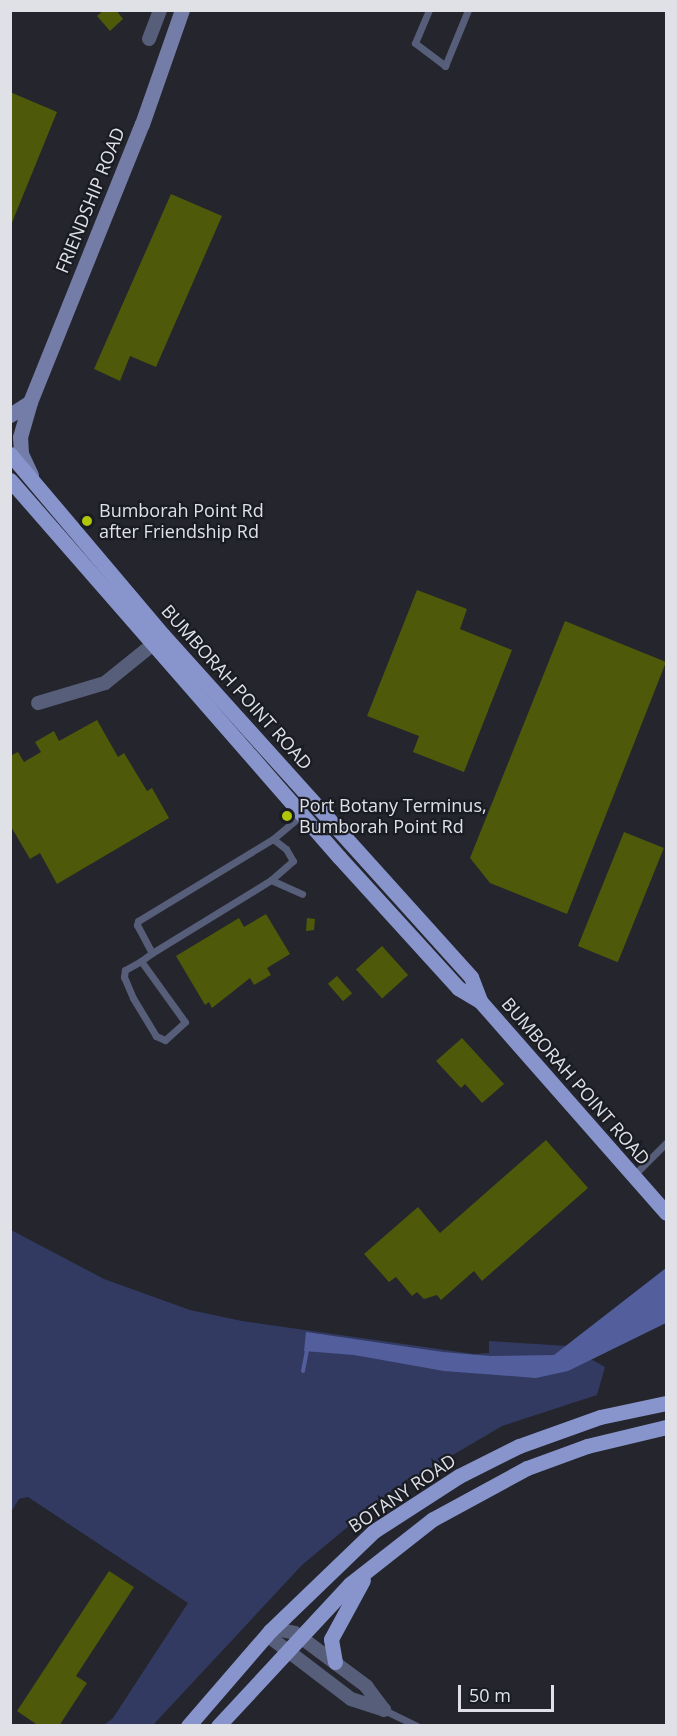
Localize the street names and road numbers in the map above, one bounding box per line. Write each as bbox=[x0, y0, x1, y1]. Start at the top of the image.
street label: FRIENDSHIP ROAD bbox=[51, 124, 129, 276]
street label: BUMBORAH POINT ROAD bbox=[157, 600, 317, 774]
street label: BUMBORAH POINT ROAD bbox=[497, 993, 655, 1169]
street label: BOTANY ROAD bbox=[344, 1449, 460, 1537]

